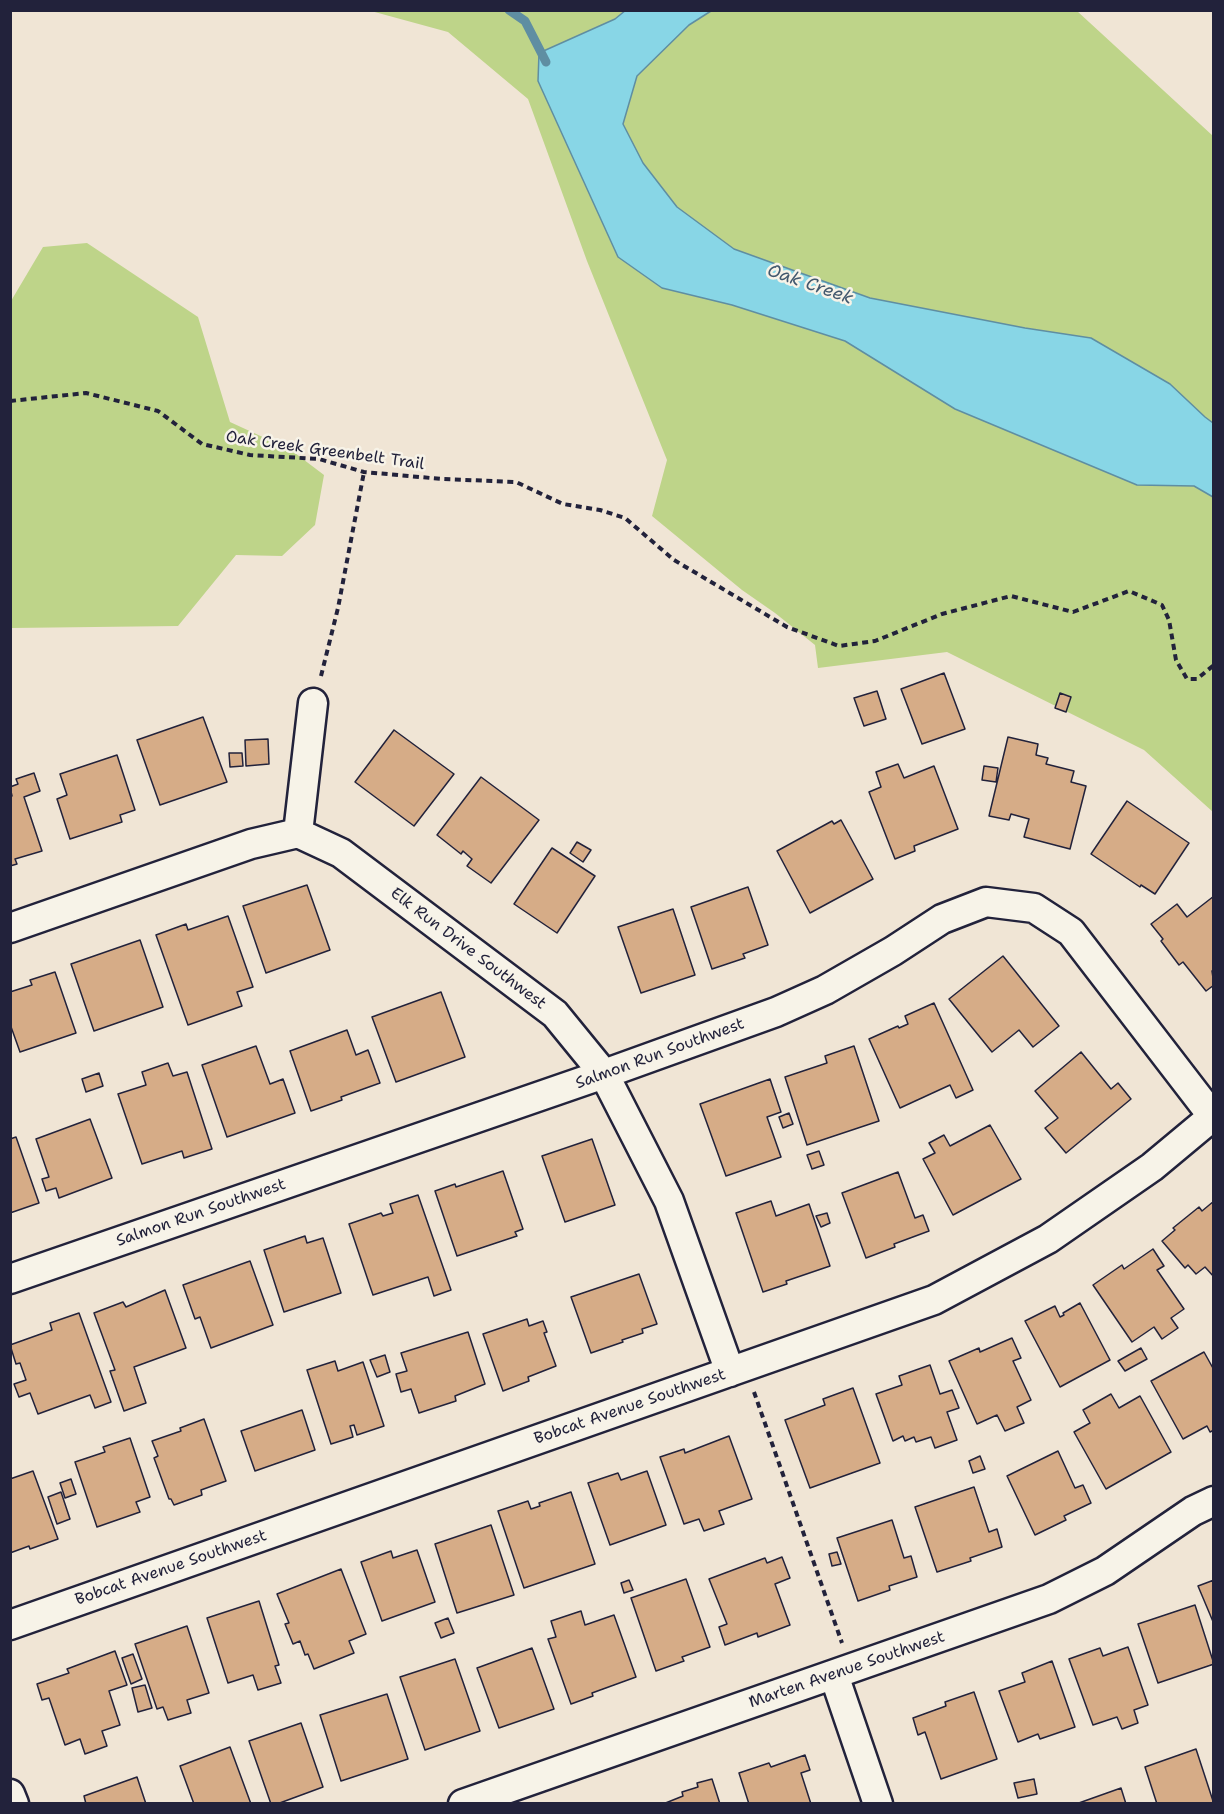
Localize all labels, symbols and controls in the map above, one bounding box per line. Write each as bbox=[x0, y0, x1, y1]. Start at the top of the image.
water label: Oak Creek bbox=[764, 260, 856, 310]
street label: Oak Creek Greenbelt Trail bbox=[224, 428, 426, 474]
street label: Elk Run Drive Southwest bbox=[386, 884, 550, 1014]
street label: Salmon Run Southwest bbox=[573, 1015, 747, 1093]
street label: Salmon Run Southwest bbox=[114, 1175, 288, 1251]
street label: Bobcat Avenue Southwest bbox=[532, 1365, 728, 1449]
street label: Bobcat Avenue Southwest bbox=[73, 1526, 269, 1610]
street label: Marten Avenue Southwest bbox=[747, 1627, 947, 1713]

